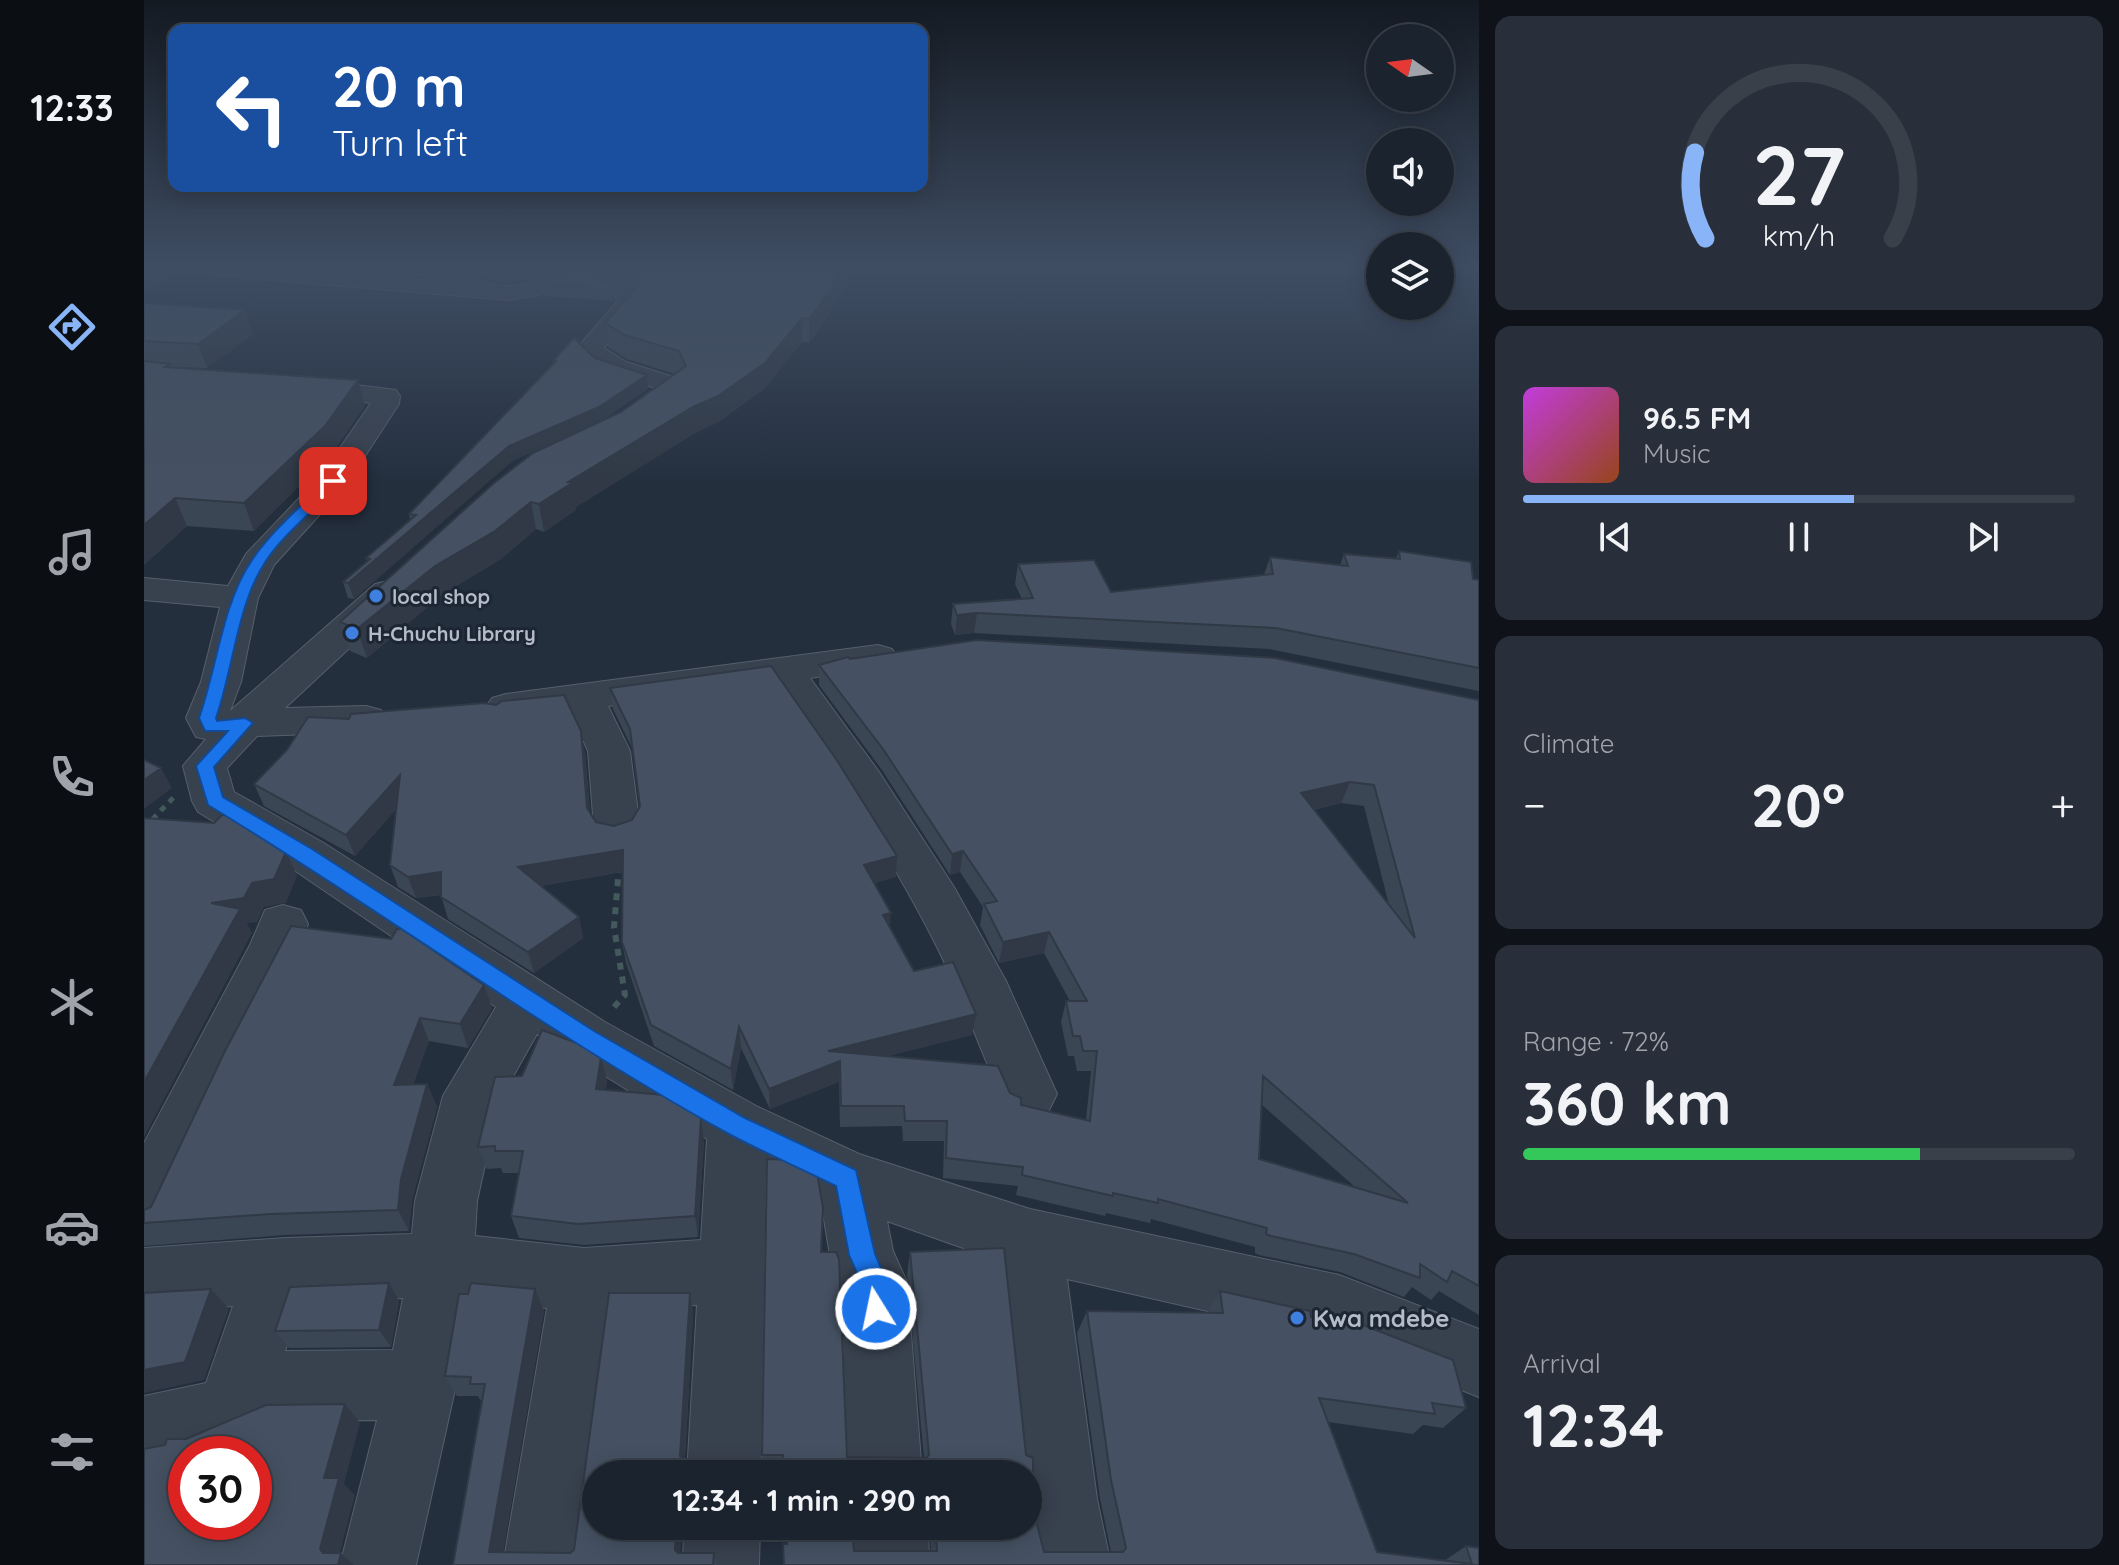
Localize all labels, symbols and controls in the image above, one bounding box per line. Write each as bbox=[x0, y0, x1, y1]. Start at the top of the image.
north arrow bbox=[1366, 24, 1454, 112]
map controls bbox=[1366, 24, 1454, 320]
text: 20 m bbox=[332, 51, 466, 121]
icon: left bbox=[200, 56, 304, 160]
text: 12:33 bbox=[31, 85, 113, 130]
text: Turn left bbox=[332, 120, 468, 165]
text: 27 bbox=[1752, 121, 1846, 225]
button: sound bbox=[1366, 128, 1454, 216]
text: km/h bbox=[1763, 217, 1835, 253]
button: layers bbox=[1366, 232, 1454, 320]
icon: directions bbox=[44, 299, 100, 355]
text: 96.5 FM bbox=[1643, 399, 1751, 437]
text: Music bbox=[1643, 437, 1711, 470]
pin bbox=[299, 447, 367, 515]
icon: arrive bbox=[311, 459, 355, 503]
icon: previous bbox=[1593, 515, 1637, 559]
icon: pause bbox=[1777, 515, 1821, 559]
icon: next bbox=[1961, 515, 2005, 559]
icon: music bbox=[44, 524, 100, 580]
place label: local shop bbox=[392, 584, 490, 609]
marker: local shop bbox=[367, 587, 385, 605]
place label: H-Chuchu Library bbox=[368, 621, 536, 646]
marker: H-Chuchu Library bbox=[343, 624, 361, 642]
text: Climate bbox=[1523, 727, 1614, 760]
icon: phone bbox=[44, 749, 100, 805]
text: 20° bbox=[1751, 767, 1845, 842]
text: − bbox=[1523, 777, 1546, 832]
text: + bbox=[2050, 777, 2075, 832]
icon: climate bbox=[44, 974, 100, 1030]
text: Range · 72% bbox=[1523, 1025, 1669, 1058]
text: 360 km bbox=[1523, 1065, 1732, 1140]
icon: car bbox=[44, 1199, 100, 1255]
position arrow bbox=[834, 1267, 918, 1351]
place label: Kwa mdebe bbox=[1313, 1303, 1449, 1333]
marker: Kwa mdebe bbox=[1288, 1309, 1306, 1327]
text: Arrival bbox=[1523, 1347, 1601, 1380]
text: 12:34 bbox=[1523, 1387, 1664, 1462]
icon: filters bbox=[44, 1424, 100, 1480]
speed limit sign: 30 bbox=[168, 1436, 272, 1540]
text: 12:34 · 1 min · 290 m bbox=[673, 1481, 951, 1519]

